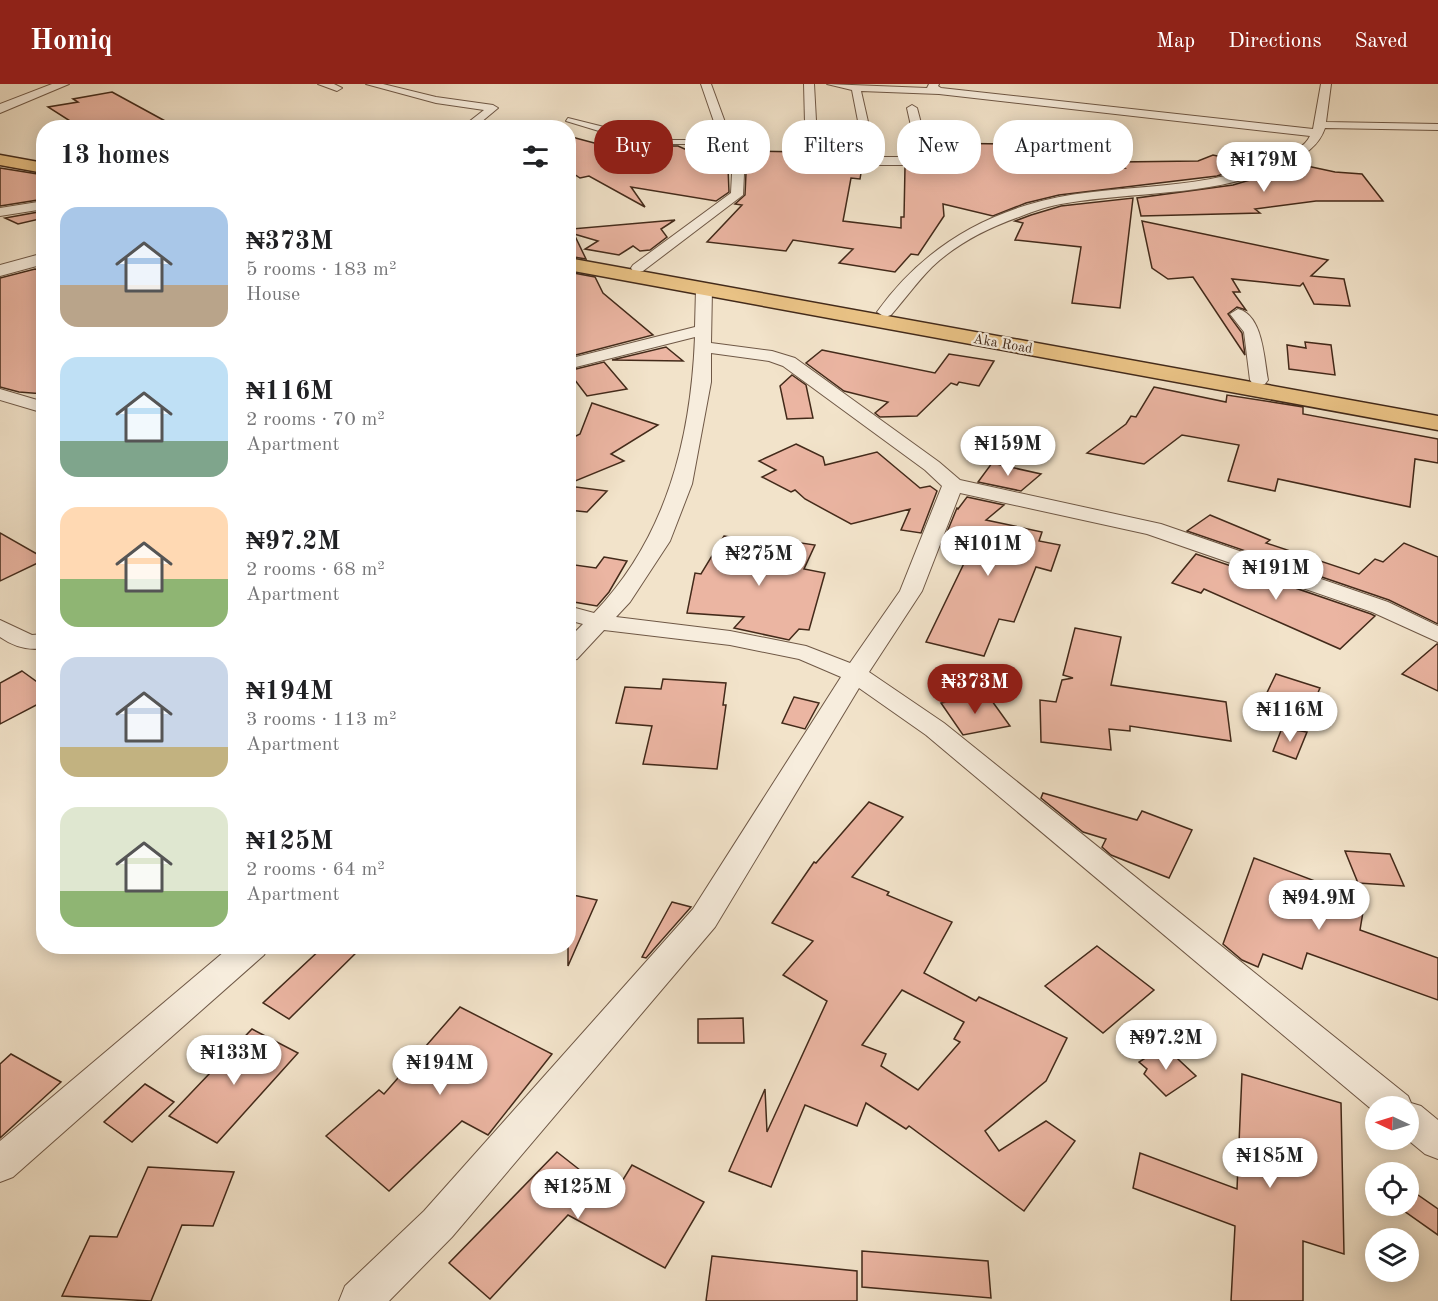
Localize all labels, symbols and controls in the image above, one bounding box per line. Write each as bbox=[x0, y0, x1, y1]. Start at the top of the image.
text: Homiq bbox=[30, 28, 113, 56]
text: Map bbox=[1156, 31, 1195, 52]
text: Directions bbox=[1228, 31, 1322, 52]
text: Saved bbox=[1355, 31, 1408, 52]
chip: Buy bbox=[594, 120, 673, 174]
chip: Rent bbox=[685, 120, 770, 174]
chip: Filters bbox=[782, 120, 885, 174]
chip: New bbox=[897, 120, 981, 174]
chip: Apartment bbox=[993, 120, 1133, 174]
icon: filters bbox=[519, 140, 552, 173]
pin: ₦179M bbox=[1222, 142, 1306, 193]
text: 13 homes bbox=[60, 143, 169, 169]
text: ₦179M bbox=[1230, 151, 1298, 171]
text: ₦373M bbox=[246, 229, 333, 255]
icon: home bbox=[108, 231, 180, 303]
text: 5 rooms · 183 m² bbox=[246, 260, 396, 280]
text: House bbox=[246, 285, 300, 305]
street label: Aka Road bbox=[972, 332, 1034, 356]
text: ₦116M bbox=[246, 379, 333, 405]
icon: home bbox=[108, 381, 180, 453]
text: 2 rooms · 70 m² bbox=[246, 410, 385, 430]
pin: ₦159M bbox=[966, 426, 1050, 477]
text: Apartment bbox=[246, 435, 340, 455]
text: ₦159M bbox=[974, 435, 1042, 455]
pin: ₦101M bbox=[946, 526, 1030, 577]
text: ₦97.2M bbox=[246, 529, 340, 555]
icon: home bbox=[108, 531, 180, 603]
text: ₦101M bbox=[954, 535, 1022, 555]
pin: ₦275M bbox=[717, 536, 801, 587]
text: ₦275M bbox=[725, 545, 793, 565]
pin: ₦191M bbox=[1234, 550, 1318, 601]
text: ₦191M bbox=[1242, 559, 1310, 579]
text: 2 rooms · 68 m² bbox=[246, 560, 385, 580]
text: Apartment bbox=[246, 585, 340, 605]
pin: ₦373M bbox=[933, 664, 1017, 715]
text: ₦373M bbox=[941, 673, 1009, 693]
text: ₦194M bbox=[246, 679, 333, 705]
icon: home bbox=[108, 681, 180, 753]
pin: ₦116M bbox=[1248, 692, 1332, 743]
text: ₦116M bbox=[1256, 701, 1324, 721]
text: 3 rooms · 113 m² bbox=[246, 710, 396, 730]
text: Apartment bbox=[246, 735, 340, 755]
text: ₦125M bbox=[246, 829, 333, 855]
icon: home bbox=[108, 831, 180, 903]
text: 2 rooms · 64 m² bbox=[246, 860, 385, 880]
pin: ₦94.9M bbox=[1270, 880, 1368, 931]
text: Apartment bbox=[246, 885, 340, 905]
text: ₦94.9M bbox=[1283, 889, 1355, 909]
pin: ₦97.2M bbox=[1117, 1020, 1215, 1071]
text: ₦97.2M bbox=[1130, 1029, 1202, 1049]
pin: ₦133M bbox=[192, 1035, 276, 1086]
text: ₦133M bbox=[200, 1044, 268, 1064]
pin: ₦194M bbox=[398, 1045, 482, 1096]
text: ₦194M bbox=[406, 1054, 474, 1074]
north arrow bbox=[1365, 1096, 1419, 1150]
map controls bbox=[1365, 1096, 1419, 1282]
pin: ₦185M bbox=[1228, 1138, 1312, 1189]
text: ₦185M bbox=[1236, 1147, 1304, 1167]
button: locate bbox=[1365, 1162, 1419, 1216]
pin: ₦125M bbox=[536, 1169, 620, 1220]
text: ₦125M bbox=[544, 1178, 612, 1198]
button: layers bbox=[1365, 1228, 1419, 1282]

